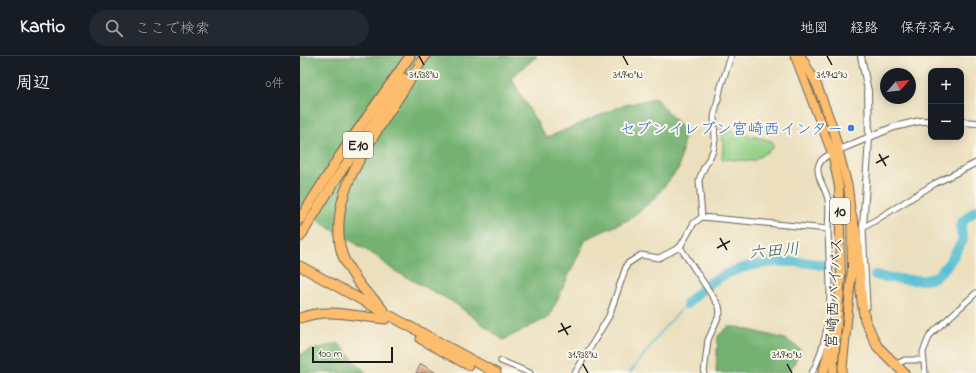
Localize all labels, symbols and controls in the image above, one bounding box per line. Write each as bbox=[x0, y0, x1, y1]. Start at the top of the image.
search box bbox=[89, 10, 369, 46]
text: Kartio bbox=[20, 14, 65, 41]
icon: search bbox=[103, 17, 125, 39]
text: ここで検索 bbox=[135, 18, 210, 40]
text: 地図 bbox=[800, 18, 828, 39]
text: 経路 bbox=[850, 18, 878, 39]
text: 保存済み bbox=[900, 18, 956, 39]
text: 31.938°N bbox=[409, 68, 439, 83]
text: 31.940°N bbox=[613, 68, 643, 83]
text: 31.942°N bbox=[817, 68, 848, 83]
north arrow bbox=[880, 68, 916, 104]
map controls bbox=[928, 68, 964, 140]
button: + bbox=[928, 68, 964, 104]
text: 周辺 bbox=[16, 71, 50, 96]
text: 0件 bbox=[265, 74, 284, 93]
button: − bbox=[928, 104, 964, 140]
place label: セブンイレブン宮崎西インター bbox=[620, 118, 843, 142]
marker: セブンイレブン宮崎西インター bbox=[846, 123, 856, 133]
road number: E10 bbox=[343, 132, 373, 158]
road number: 10 bbox=[830, 198, 850, 224]
water label: 六田川 bbox=[748, 237, 801, 266]
street label: 宮崎西バイパス bbox=[820, 237, 850, 349]
scale bar bbox=[312, 345, 393, 364]
text: 100 m bbox=[318, 346, 342, 362]
text: 31.938°N bbox=[568, 348, 598, 363]
text: 31.940°N bbox=[772, 348, 802, 363]

